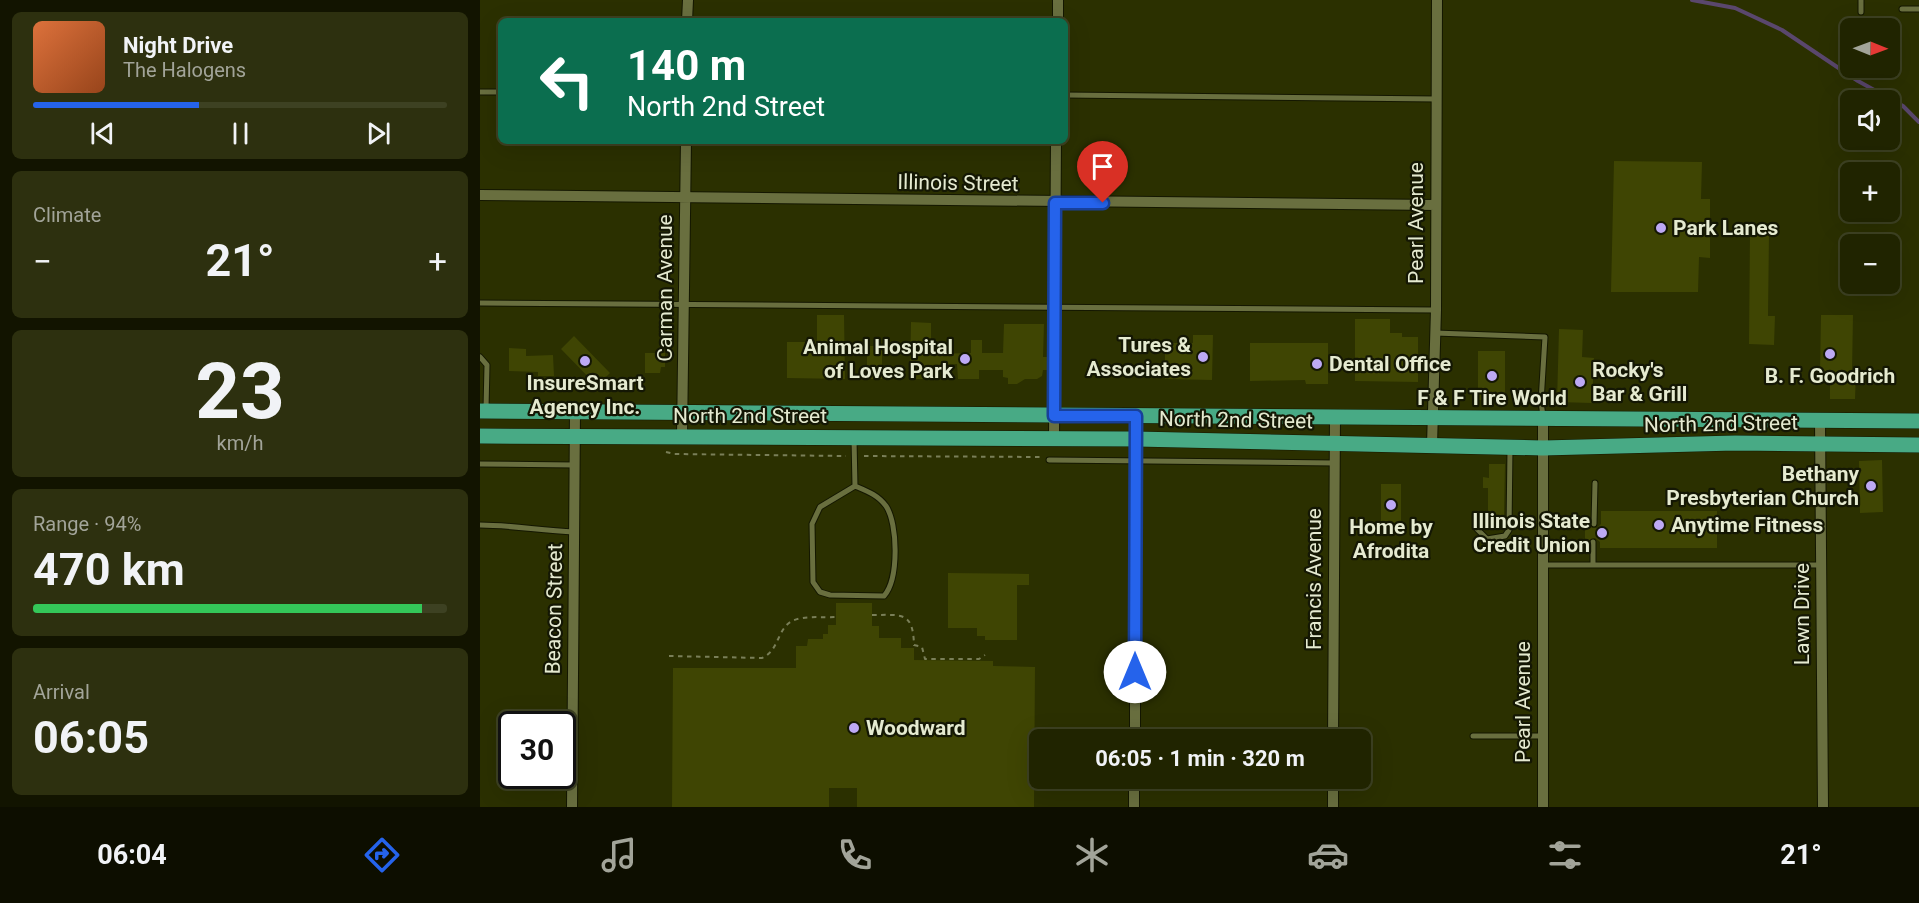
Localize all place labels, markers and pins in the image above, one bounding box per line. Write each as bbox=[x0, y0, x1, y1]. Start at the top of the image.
pin bbox=[1077, 141, 1128, 203]
place label: Park Lanes bbox=[1673, 216, 1779, 240]
marker: Park Lanes bbox=[1654, 221, 1668, 235]
place label: Tures & Associates bbox=[1086, 333, 1191, 381]
place label: Animal Hospital of Loves Park bbox=[803, 335, 954, 383]
marker: B. F. Goodrich bbox=[1823, 347, 1837, 361]
marker: Tures & Associates bbox=[1196, 350, 1210, 364]
marker: Animal Hospital of Loves Park bbox=[958, 352, 972, 366]
place label: Dental Office bbox=[1329, 352, 1451, 376]
marker: InsureSmart Agency Inc. bbox=[578, 354, 592, 368]
marker: Dental Office bbox=[1310, 357, 1324, 371]
place label: Rocky's Bar & Grill bbox=[1592, 358, 1687, 406]
place label: B. F. Goodrich bbox=[1765, 364, 1895, 388]
marker: F & F Tire World bbox=[1485, 369, 1499, 383]
place label: InsureSmart Agency Inc. bbox=[527, 371, 643, 419]
marker: Rocky's Bar & Grill bbox=[1573, 375, 1587, 389]
place label: F & F Tire World bbox=[1417, 386, 1567, 410]
place label: Bethany Presbyterian Church bbox=[1666, 462, 1859, 510]
marker: Bethany Presbyterian Church bbox=[1864, 479, 1878, 493]
marker: Home by Afrodita bbox=[1384, 498, 1398, 512]
place label: Illinois State Credit Union bbox=[1472, 509, 1590, 557]
place label: Anytime Fitness bbox=[1671, 513, 1824, 537]
place label: Home by Afrodita bbox=[1349, 515, 1433, 563]
marker: Anytime Fitness bbox=[1652, 518, 1666, 532]
marker: Illinois State Credit Union bbox=[1595, 526, 1609, 540]
place label: Woodward bbox=[866, 716, 966, 740]
marker: Woodward bbox=[847, 721, 861, 735]

